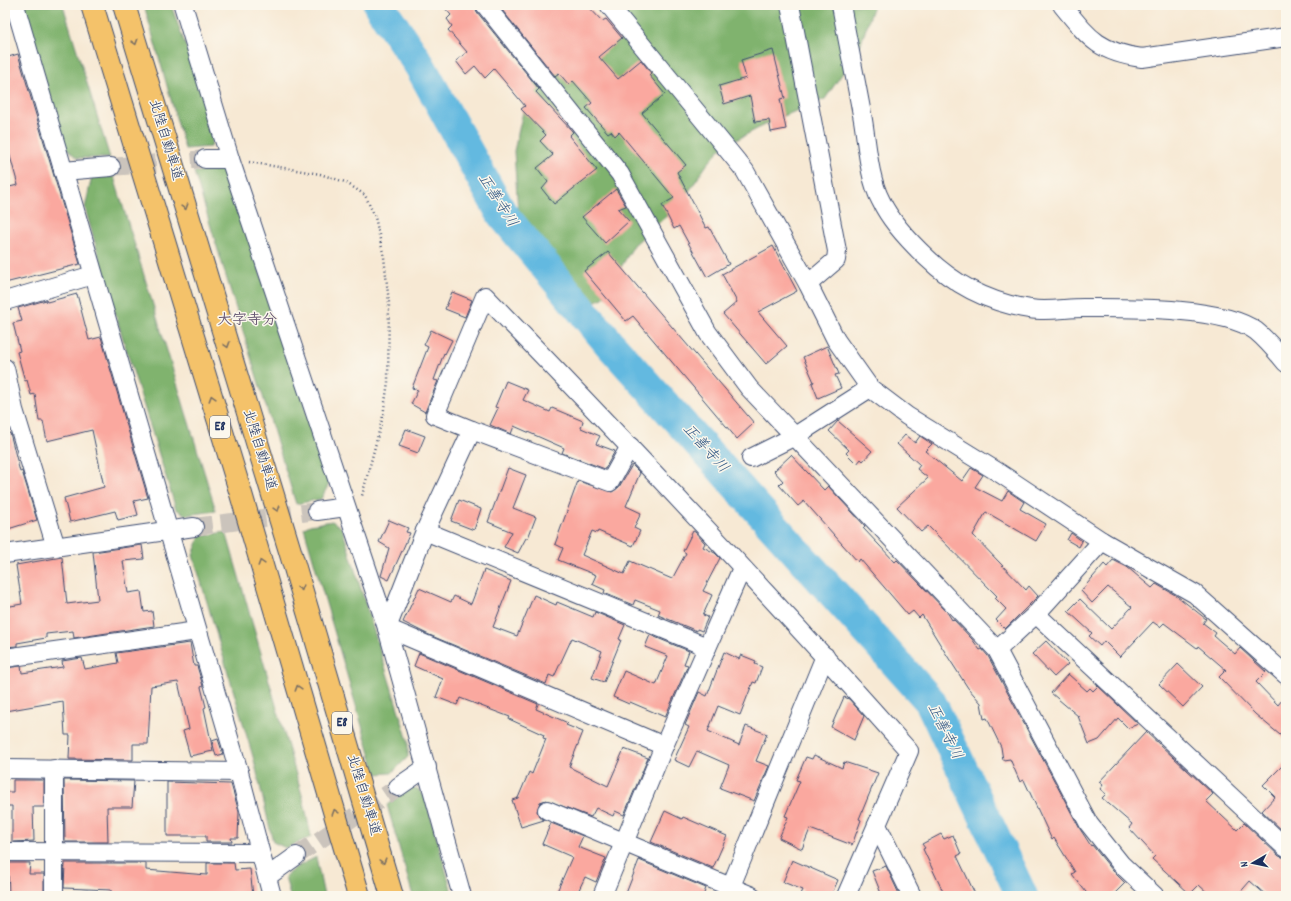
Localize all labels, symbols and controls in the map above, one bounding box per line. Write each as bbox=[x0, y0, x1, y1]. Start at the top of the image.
one-way arrow bbox=[130, 39, 139, 46]
street label: 北陸自動車道 bbox=[143, 97, 187, 183]
water label: 正善寺川 bbox=[472, 170, 522, 232]
one-way arrow bbox=[180, 203, 189, 210]
district label: 大字寺分 bbox=[217, 310, 277, 332]
one-way arrow bbox=[222, 341, 231, 348]
one-way arrow bbox=[208, 395, 217, 402]
street label: 北陸自動車道 bbox=[237, 407, 281, 493]
road number: E8 bbox=[210, 416, 230, 438]
water label: 正善寺川 bbox=[677, 419, 733, 479]
one-way arrow bbox=[273, 505, 281, 512]
one-way arrow bbox=[257, 560, 266, 567]
one-way arrow bbox=[296, 585, 305, 592]
one-way arrow bbox=[294, 684, 303, 691]
water label: 正善寺川 bbox=[921, 700, 967, 764]
road number: E8 bbox=[332, 712, 352, 734]
street label: 北陸自動車道 bbox=[341, 752, 385, 838]
one-way arrow bbox=[331, 809, 340, 816]
north arrow bbox=[1233, 843, 1273, 883]
one-way arrow bbox=[378, 857, 386, 864]
text: N bbox=[1237, 860, 1253, 868]

